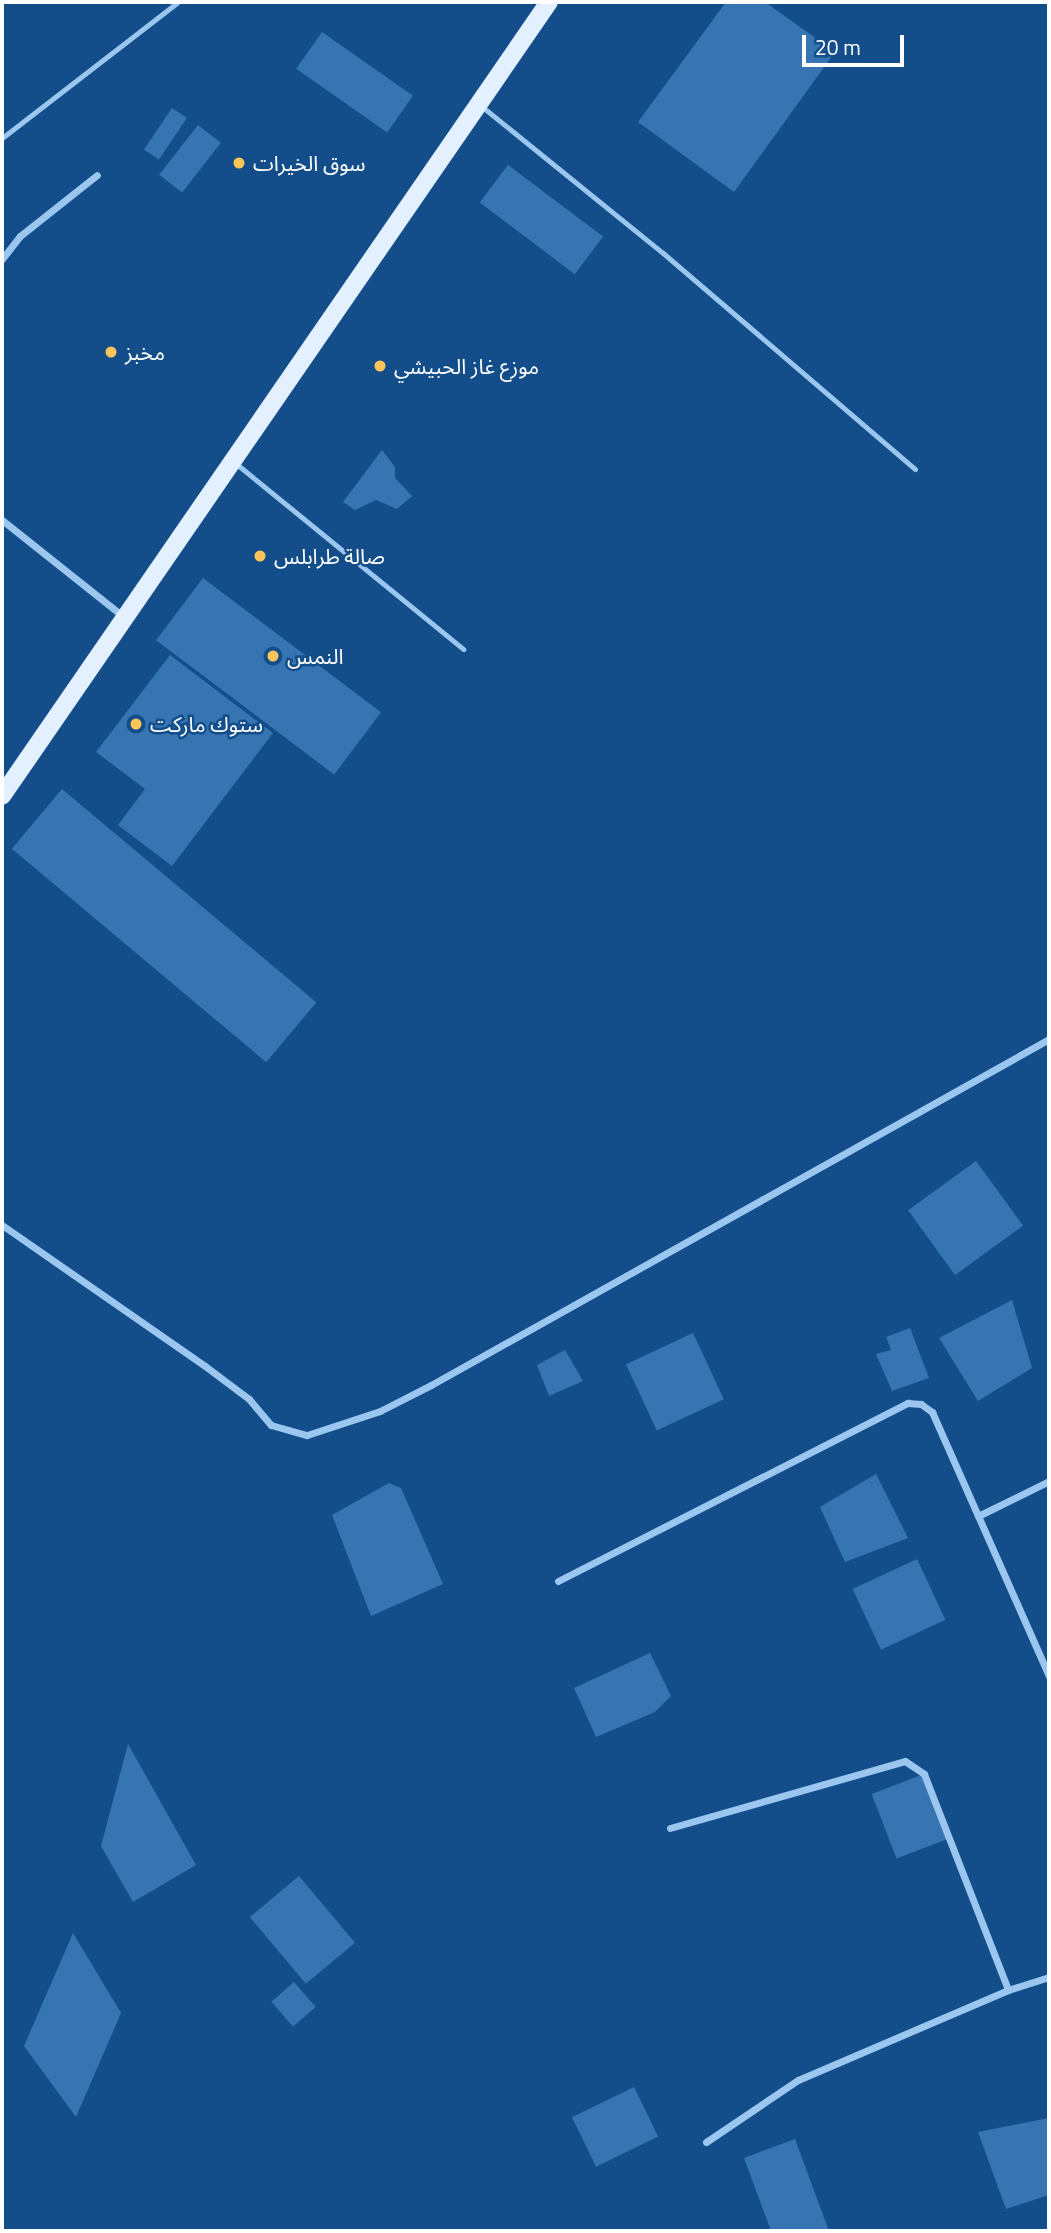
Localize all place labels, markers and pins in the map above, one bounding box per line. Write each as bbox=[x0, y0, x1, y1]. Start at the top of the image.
place label: سوق الخيرات bbox=[253, 150, 366, 176]
marker: سوق الخيرات bbox=[231, 155, 247, 171]
place label: مخبز bbox=[125, 339, 165, 365]
marker: مخبز bbox=[103, 344, 119, 360]
place label: موزع غاز الحبيشي bbox=[394, 353, 539, 379]
marker: موزع غاز الحبيشي bbox=[372, 358, 388, 374]
place label: صالة طرابلس bbox=[274, 543, 385, 569]
marker: صالة طرابلس bbox=[252, 548, 268, 564]
place label: النمس bbox=[287, 643, 343, 669]
marker: النمس bbox=[265, 648, 281, 664]
place label: ستوك ماركت bbox=[150, 711, 263, 737]
marker: ستوك ماركت bbox=[128, 716, 144, 732]

